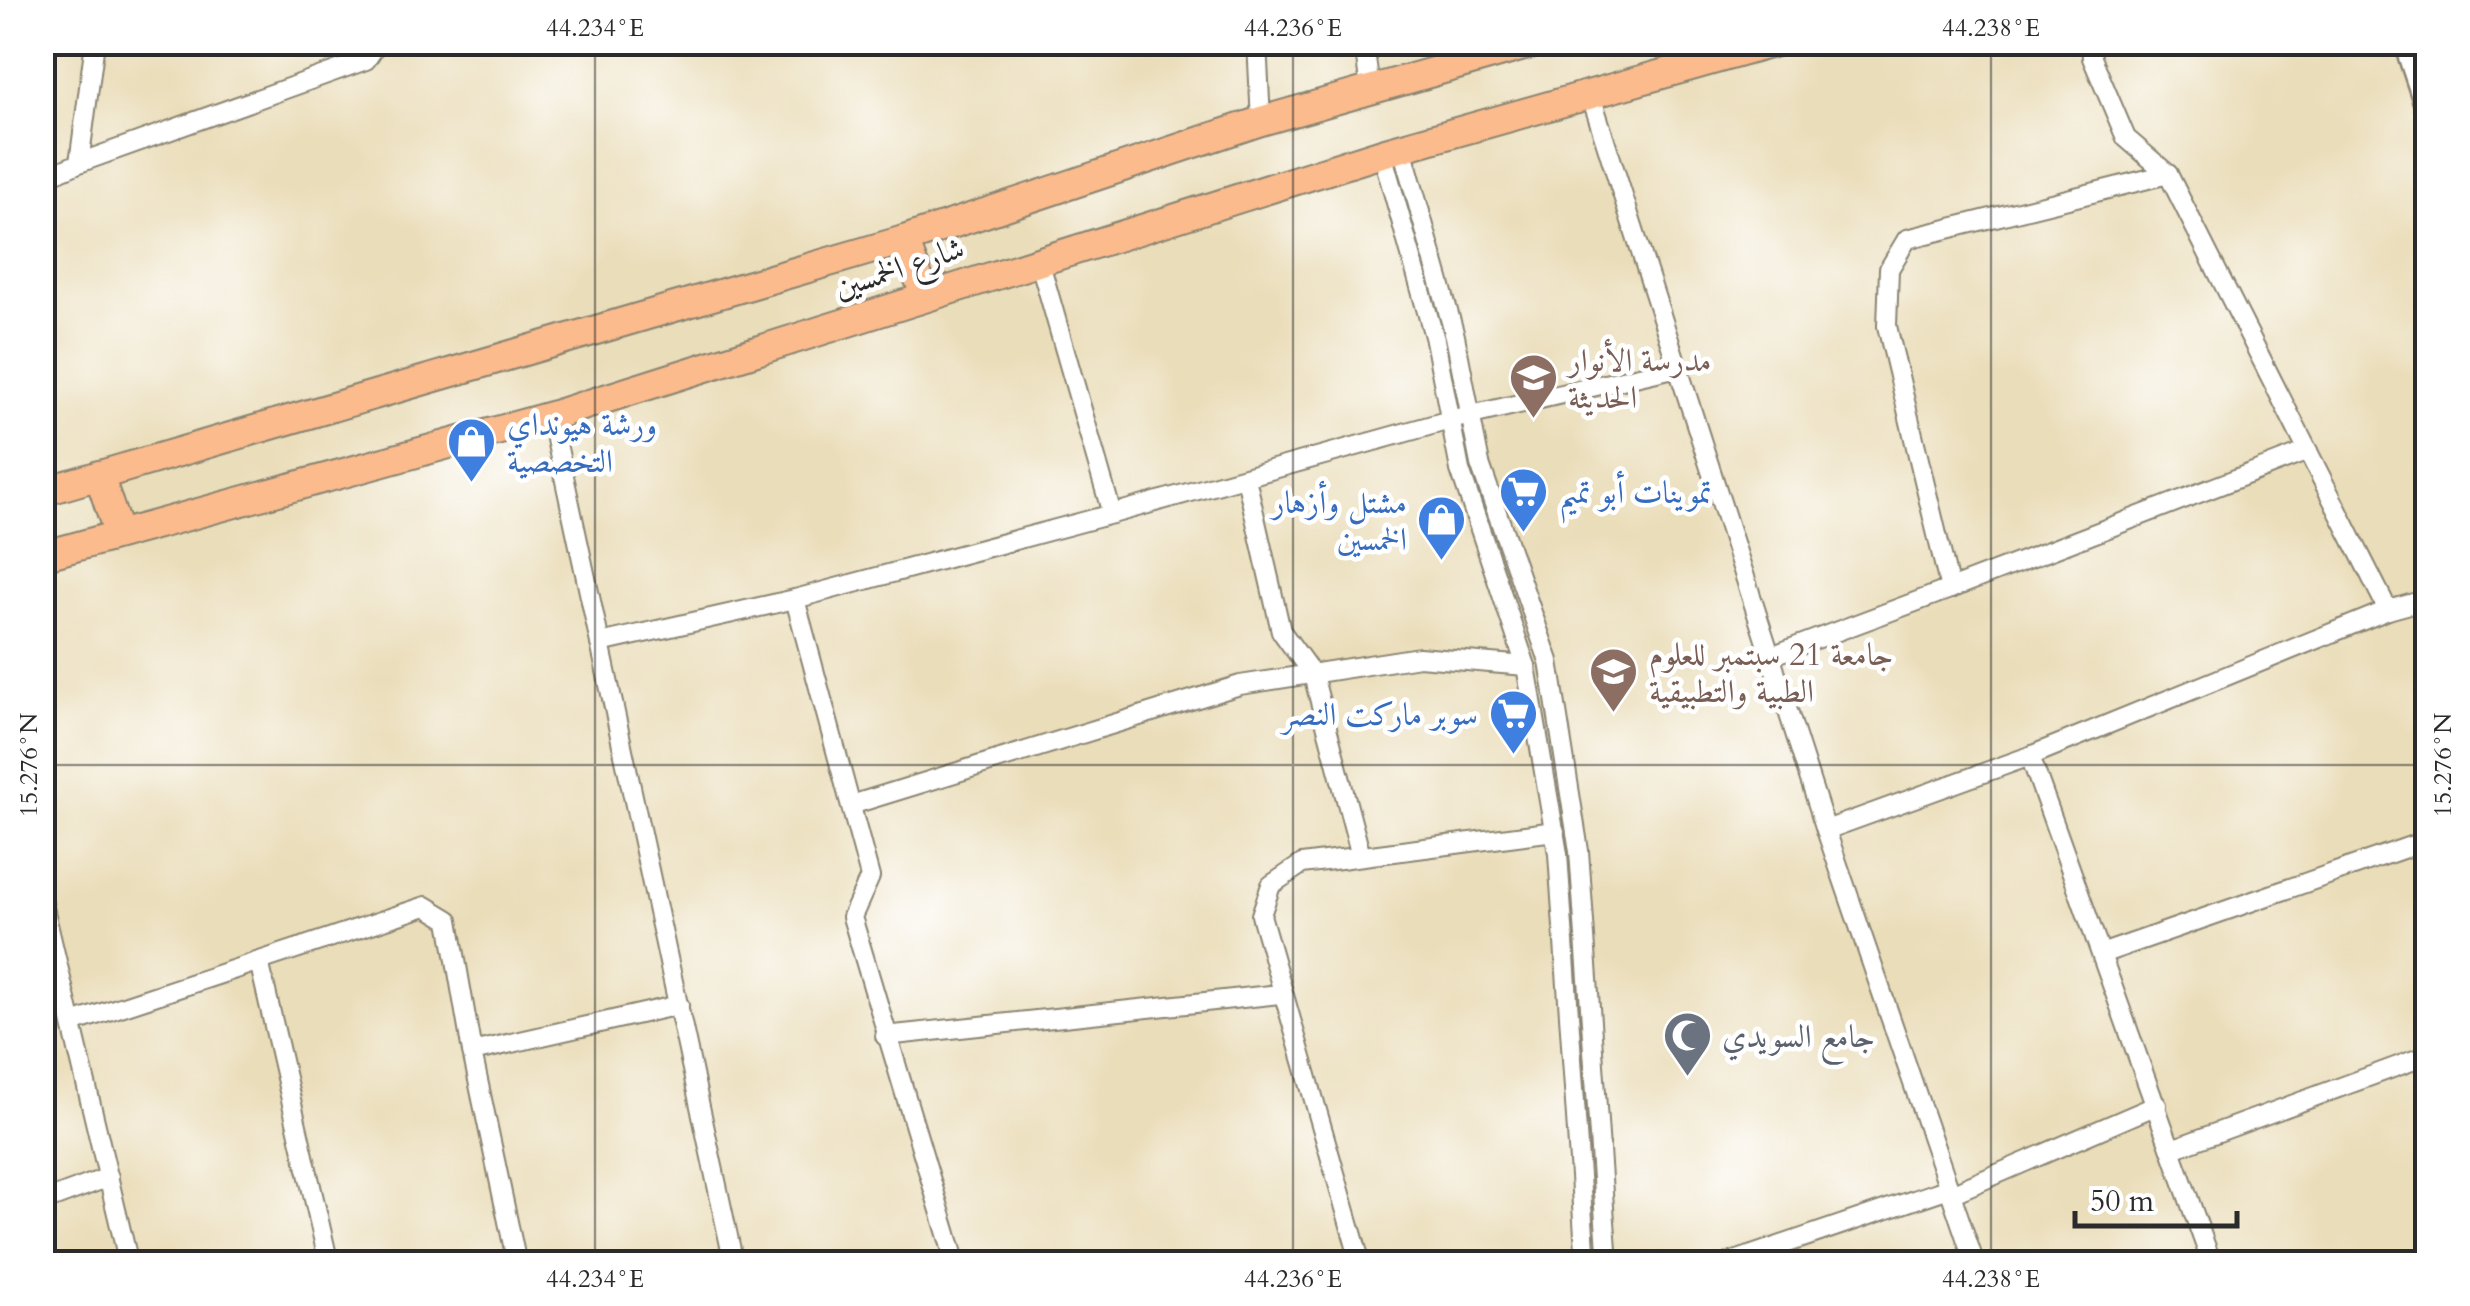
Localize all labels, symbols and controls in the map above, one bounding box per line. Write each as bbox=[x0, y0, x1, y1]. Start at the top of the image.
text: 44.234°E bbox=[546, 11, 644, 45]
text: 44.236°E bbox=[1244, 11, 1342, 45]
text: 44.238°E bbox=[1942, 11, 2040, 45]
street label: شارع الخمسين bbox=[829, 226, 971, 313]
place label: مدرسة الأنوار الحديثة bbox=[1565, 338, 1712, 420]
school or university icon: مدرسة الأنوار الحديثة bbox=[1507, 352, 1559, 420]
place label: ورشة هيونداي التخصصية bbox=[507, 403, 657, 484]
shop icon: ورشة هيونداي التخصصية bbox=[446, 416, 498, 484]
supermarket icon: تموينات أبو تميم bbox=[1498, 466, 1550, 534]
place label: تموينات أبو تميم bbox=[1559, 470, 1712, 524]
place label: مشتل وأزهار الخمسين bbox=[1269, 480, 1407, 562]
shop icon: مشتل وأزهار الخمسين bbox=[1416, 494, 1468, 562]
place label: جامعة 21 سبتمبر للعلوم الطبية والتطبيقية bbox=[1649, 633, 1893, 714]
school or university icon: جامعة 21 سبتمبر للعلوم الطبية والتطبيقية bbox=[1588, 646, 1640, 714]
supermarket icon: سوبر ماركت النصر bbox=[1487, 688, 1539, 756]
place label: سوبر ماركت النصر bbox=[1279, 693, 1478, 737]
text: 15.276°N bbox=[12, 713, 46, 817]
text: 15.276°N bbox=[2426, 713, 2460, 817]
mosque icon: جامع السويدي bbox=[1661, 1010, 1713, 1078]
place label: جامع السويدي bbox=[1722, 1015, 1875, 1065]
scale bar bbox=[2075, 1166, 2238, 1228]
text: 50 m bbox=[2090, 1181, 2155, 1222]
text: 44.234°E bbox=[546, 1262, 644, 1296]
text: 44.236°E bbox=[1244, 1262, 1342, 1296]
text: 44.238°E bbox=[1942, 1262, 2040, 1296]

